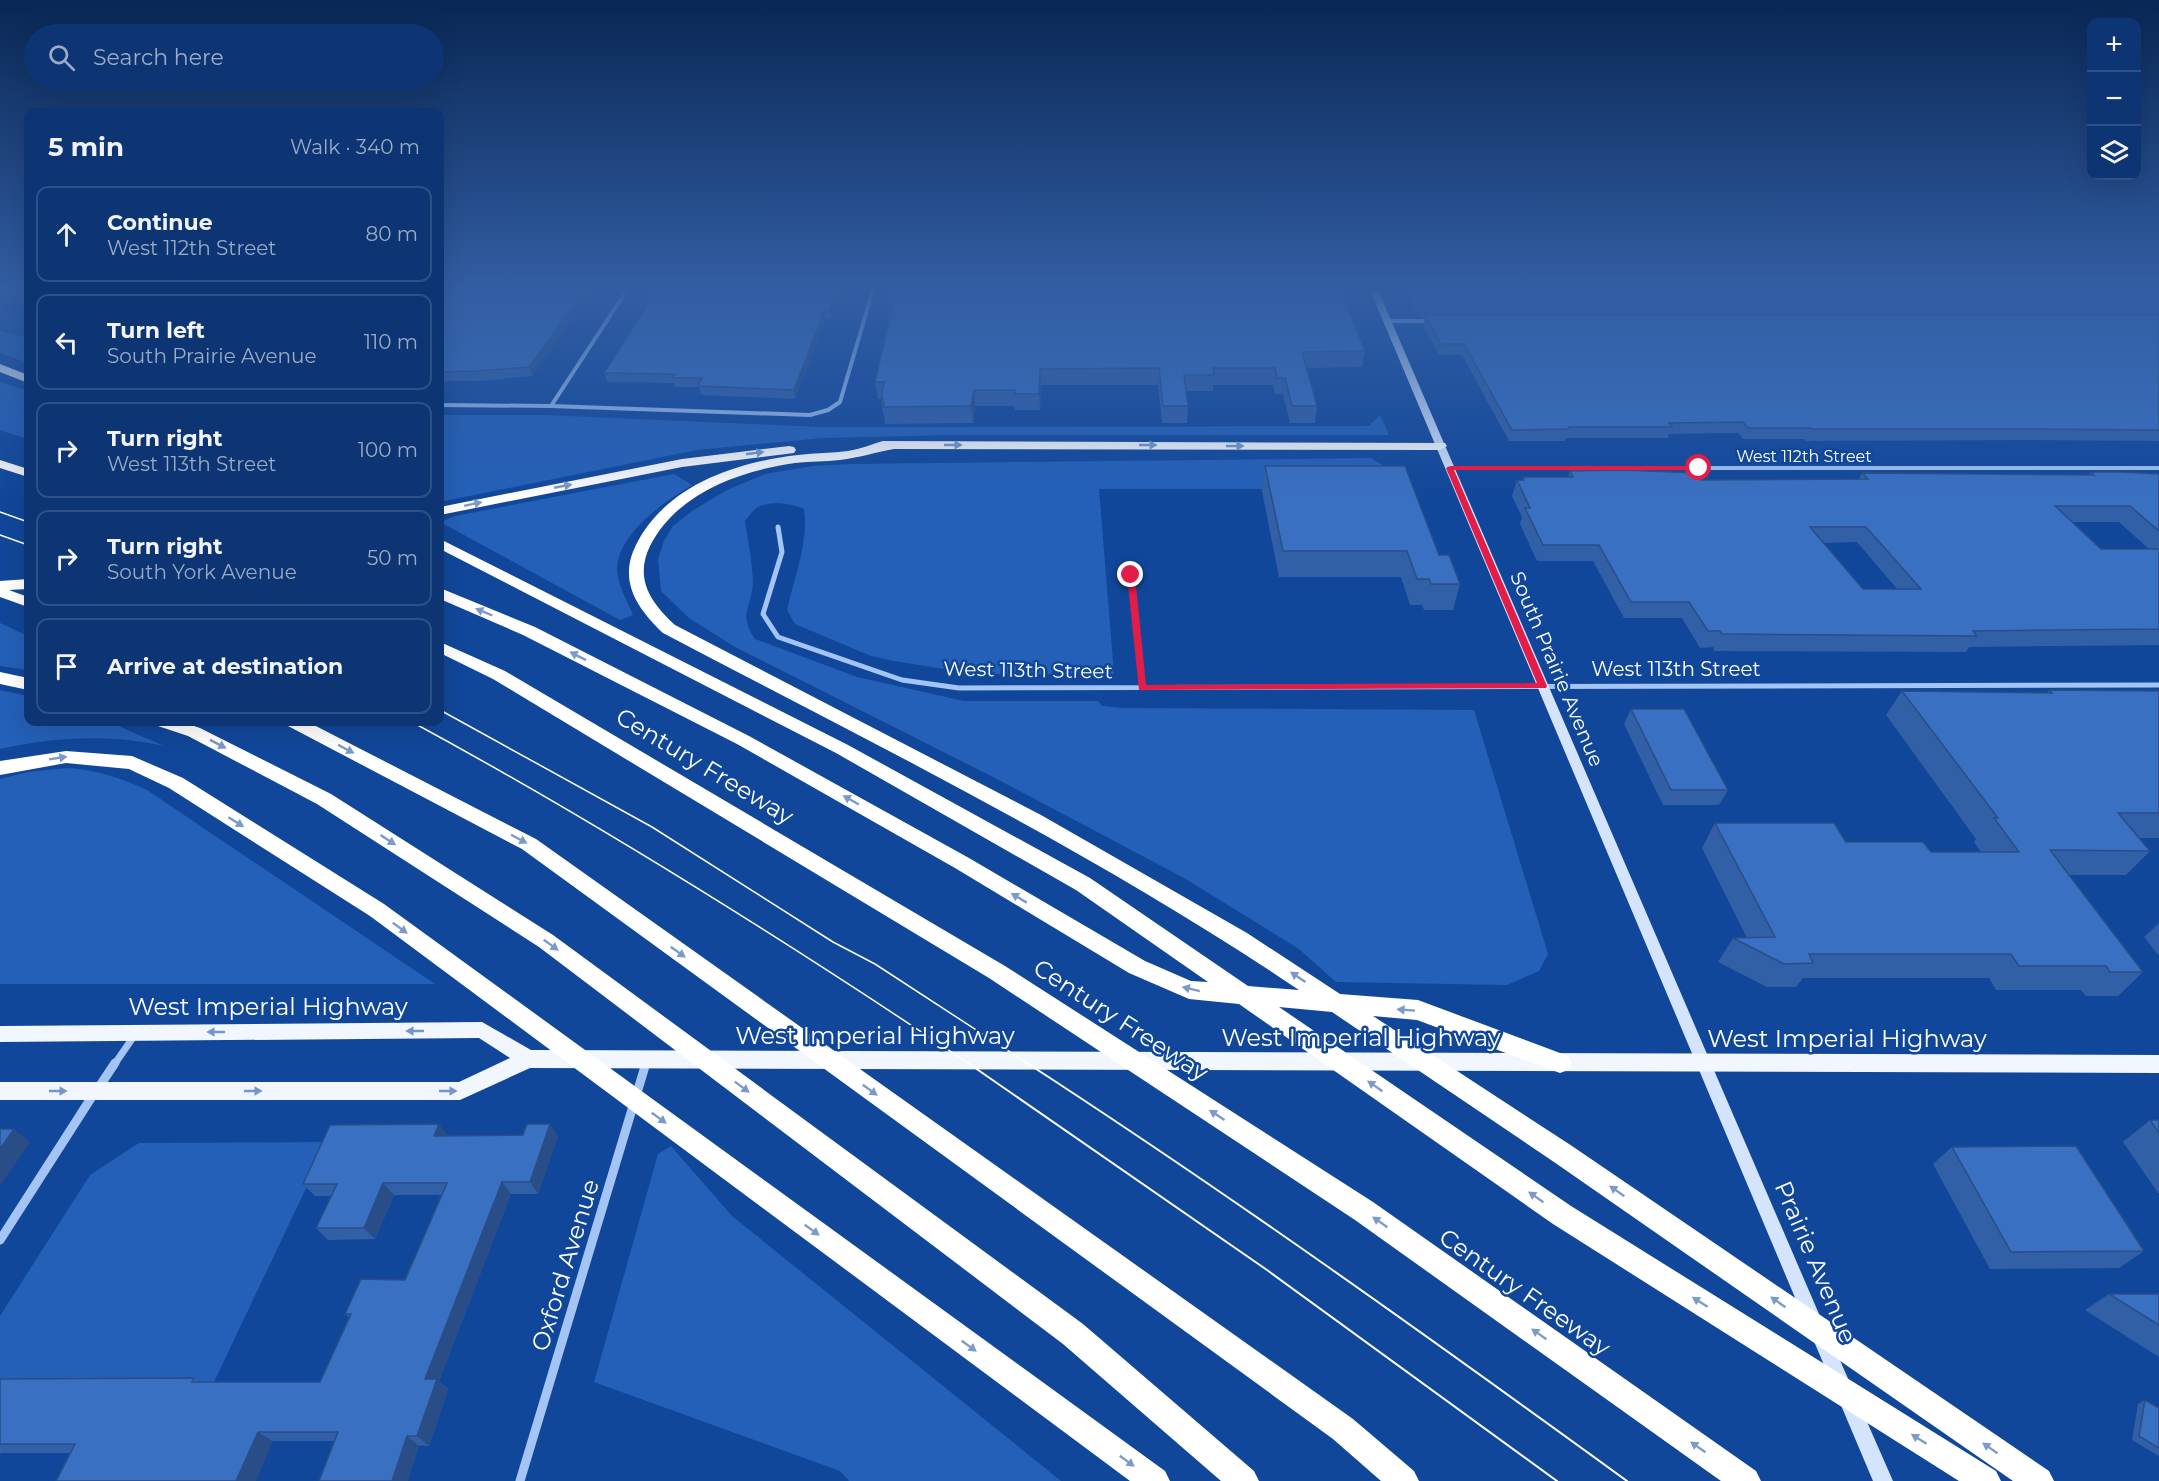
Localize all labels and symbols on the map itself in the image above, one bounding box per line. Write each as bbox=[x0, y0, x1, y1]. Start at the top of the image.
one-way arrow bbox=[943, 440, 962, 450]
one-way arrow bbox=[1138, 440, 1157, 450]
one-way arrow bbox=[1225, 441, 1244, 450]
street label: West 112th Street bbox=[1736, 447, 1872, 466]
one-way arrow bbox=[746, 449, 765, 458]
route start bbox=[1685, 454, 1711, 480]
one-way arrow bbox=[554, 481, 573, 490]
one-way arrow bbox=[463, 499, 482, 508]
route end bbox=[1117, 561, 1143, 587]
street label: South Prairie Avenue bbox=[1505, 568, 1609, 770]
one-way arrow bbox=[475, 607, 493, 617]
one-way arrow bbox=[570, 651, 587, 660]
street label: West 113th Street bbox=[943, 657, 1113, 683]
street label: West 113th Street bbox=[1591, 657, 1761, 681]
street label: Century Freeway bbox=[611, 702, 799, 830]
one-way arrow bbox=[209, 739, 226, 749]
one-way arrow bbox=[337, 743, 355, 753]
one-way arrow bbox=[48, 754, 67, 763]
one-way arrow bbox=[842, 795, 859, 805]
one-way arrow bbox=[228, 816, 245, 827]
one-way arrow bbox=[379, 834, 396, 845]
one-way arrow bbox=[511, 834, 528, 844]
one-way arrow bbox=[1011, 893, 1027, 904]
one-way arrow bbox=[392, 921, 408, 934]
one-way arrow bbox=[543, 939, 559, 951]
one-way arrow bbox=[671, 945, 686, 957]
street label: Century Freeway bbox=[1028, 953, 1214, 1087]
one-way arrow bbox=[1290, 972, 1306, 983]
one-way arrow bbox=[1182, 983, 1200, 993]
street label: West Imperial Highway bbox=[128, 992, 408, 1021]
one-way arrow bbox=[1397, 1005, 1416, 1014]
street label: West Imperial Highway bbox=[735, 1021, 1015, 1050]
street label: West Imperial Highway bbox=[1221, 1023, 1501, 1052]
street label: West Imperial Highway bbox=[1707, 1024, 1987, 1053]
one-way arrow bbox=[405, 1026, 424, 1036]
one-way arrow bbox=[206, 1027, 225, 1037]
one-way arrow bbox=[734, 1080, 749, 1092]
one-way arrow bbox=[1368, 1080, 1384, 1092]
one-way arrow bbox=[862, 1084, 878, 1096]
one-way arrow bbox=[49, 1086, 68, 1096]
one-way arrow bbox=[244, 1086, 263, 1096]
one-way arrow bbox=[439, 1086, 458, 1096]
one-way arrow bbox=[1208, 1109, 1225, 1120]
one-way arrow bbox=[651, 1111, 666, 1123]
street label: Oxford Avenue bbox=[525, 1176, 605, 1354]
street label: Prairie Avenue bbox=[1769, 1177, 1863, 1347]
one-way arrow bbox=[1610, 1185, 1626, 1197]
one-way arrow bbox=[1528, 1191, 1544, 1203]
one-way arrow bbox=[1372, 1216, 1388, 1228]
street label: Century Freeway bbox=[1434, 1222, 1616, 1362]
one-way arrow bbox=[805, 1224, 820, 1236]
one-way arrow bbox=[1692, 1296, 1708, 1307]
one-way arrow bbox=[1770, 1296, 1786, 1307]
one-way arrow bbox=[1531, 1328, 1547, 1340]
one-way arrow bbox=[961, 1340, 977, 1352]
one-way arrow bbox=[1911, 1433, 1927, 1444]
one-way arrow bbox=[1690, 1441, 1706, 1453]
one-way arrow bbox=[1983, 1442, 1999, 1454]
one-way arrow bbox=[1118, 1455, 1134, 1467]

